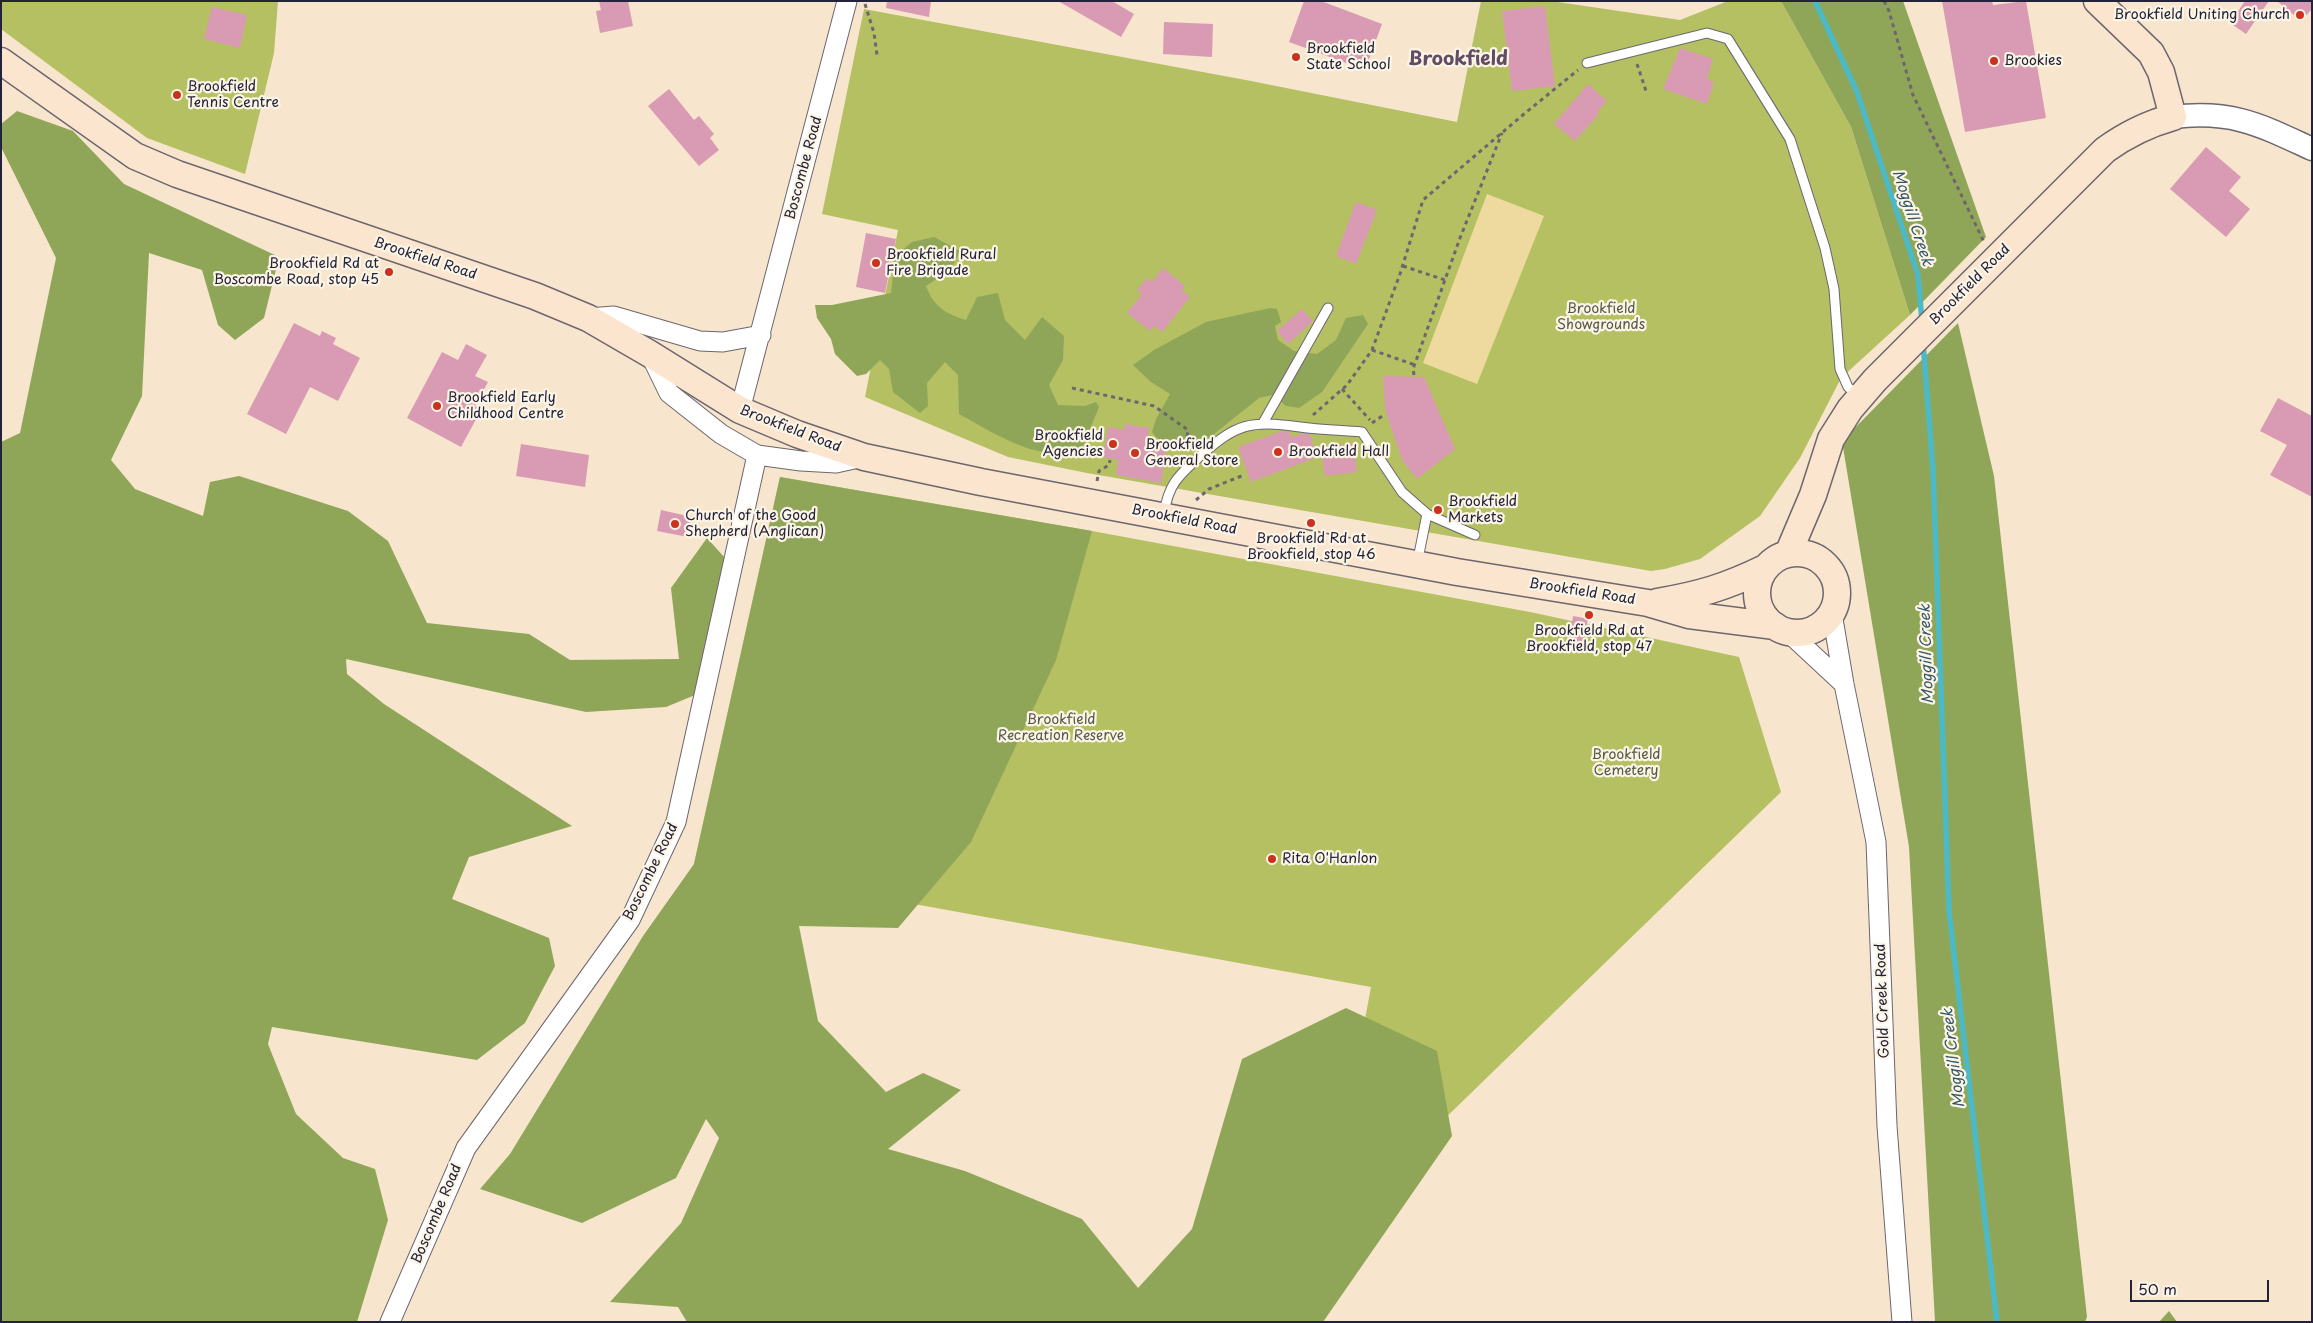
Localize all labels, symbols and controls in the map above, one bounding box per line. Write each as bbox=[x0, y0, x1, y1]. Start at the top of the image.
place label: Brookfield Uniting Church bbox=[2114, 7, 2290, 23]
marker: Brookfield Uniting Church bbox=[2294, 9, 2306, 21]
place label: Brookfield State School bbox=[1306, 41, 1391, 74]
district label: Brookfield bbox=[1408, 49, 1508, 71]
marker: Brookfield State School bbox=[1290, 51, 1302, 63]
place label: Brookies bbox=[2004, 53, 2062, 69]
marker: Brookies bbox=[1988, 55, 2000, 67]
place label: Brookfield Tennis Centre bbox=[187, 79, 279, 111]
marker: Brookfield Tennis Centre bbox=[171, 89, 183, 101]
street label: Boscombe Road bbox=[782, 114, 826, 222]
water label: Moggill Creek bbox=[1888, 168, 1936, 268]
street label: Brookfield Road bbox=[371, 234, 479, 284]
street label: Brookfield Road bbox=[1926, 241, 2014, 329]
place label: Brookfield Rural Fire Brigade bbox=[886, 247, 997, 280]
place label: Brookfield Rd at Boscombe Road, stop 45 bbox=[214, 256, 379, 288]
marker: Brookfield Rural Fire Brigade bbox=[870, 257, 882, 269]
marker: Brookfield Rd at Boscombe Road, stop 45 bbox=[383, 266, 395, 278]
park label: Brookfield Showgrounds bbox=[1557, 301, 1645, 334]
place label: Brookfield Early Childhood Centre bbox=[447, 390, 564, 422]
marker: Brookfield Early Childhood Centre bbox=[431, 400, 443, 412]
street label: Brookfield Road bbox=[737, 402, 843, 456]
place label: Brookfield Agencies bbox=[1034, 428, 1103, 461]
place label: Brookfield General Store bbox=[1145, 437, 1239, 470]
marker: Brookfield Agencies bbox=[1107, 438, 1119, 450]
place label: Brookfield Hall bbox=[1288, 444, 1389, 460]
marker: Brookfield Hall bbox=[1272, 446, 1284, 458]
marker: Brookfield General Store bbox=[1129, 447, 1141, 459]
place label: Brookfield Markets bbox=[1448, 494, 1517, 526]
street label: Brookfield Road bbox=[1130, 501, 1238, 539]
marker: Brookfield Markets bbox=[1432, 504, 1444, 516]
place label: Church of the Good Shepherd (Anglican) bbox=[685, 508, 824, 540]
marker: Brookfield Rd at Brookfield, stop 46 bbox=[1305, 517, 1317, 529]
marker: Church of the Good Shepherd (Anglican) bbox=[669, 518, 681, 530]
place label: Brookfield Rd at Brookfield, stop 46 bbox=[1246, 531, 1376, 564]
street label: Brookfield Road bbox=[1528, 575, 1636, 609]
water label: Moggill Creek bbox=[1916, 604, 1938, 704]
marker: Brookfield Rd at Brookfield, stop 47 bbox=[1583, 609, 1595, 621]
place label: Brookfield Rd at Brookfield, stop 47 bbox=[1526, 623, 1652, 656]
park label: Brookfield Recreation Reserve bbox=[998, 712, 1124, 744]
park label: Brookfield Cemetery bbox=[1591, 747, 1661, 780]
street label: Boscombe Road bbox=[620, 820, 682, 924]
place label: Rita O'Hanlon bbox=[1282, 851, 1377, 867]
marker: Rita O'Hanlon bbox=[1266, 853, 1278, 865]
street label: Gold Creek Road bbox=[1873, 943, 1893, 1059]
water label: Moggill Creek bbox=[1939, 1007, 1969, 1109]
street label: Boscombe Road bbox=[408, 1162, 466, 1266]
scale bar bbox=[2133, 1270, 2272, 1302]
text: 50 m bbox=[2138, 1277, 2177, 1300]

